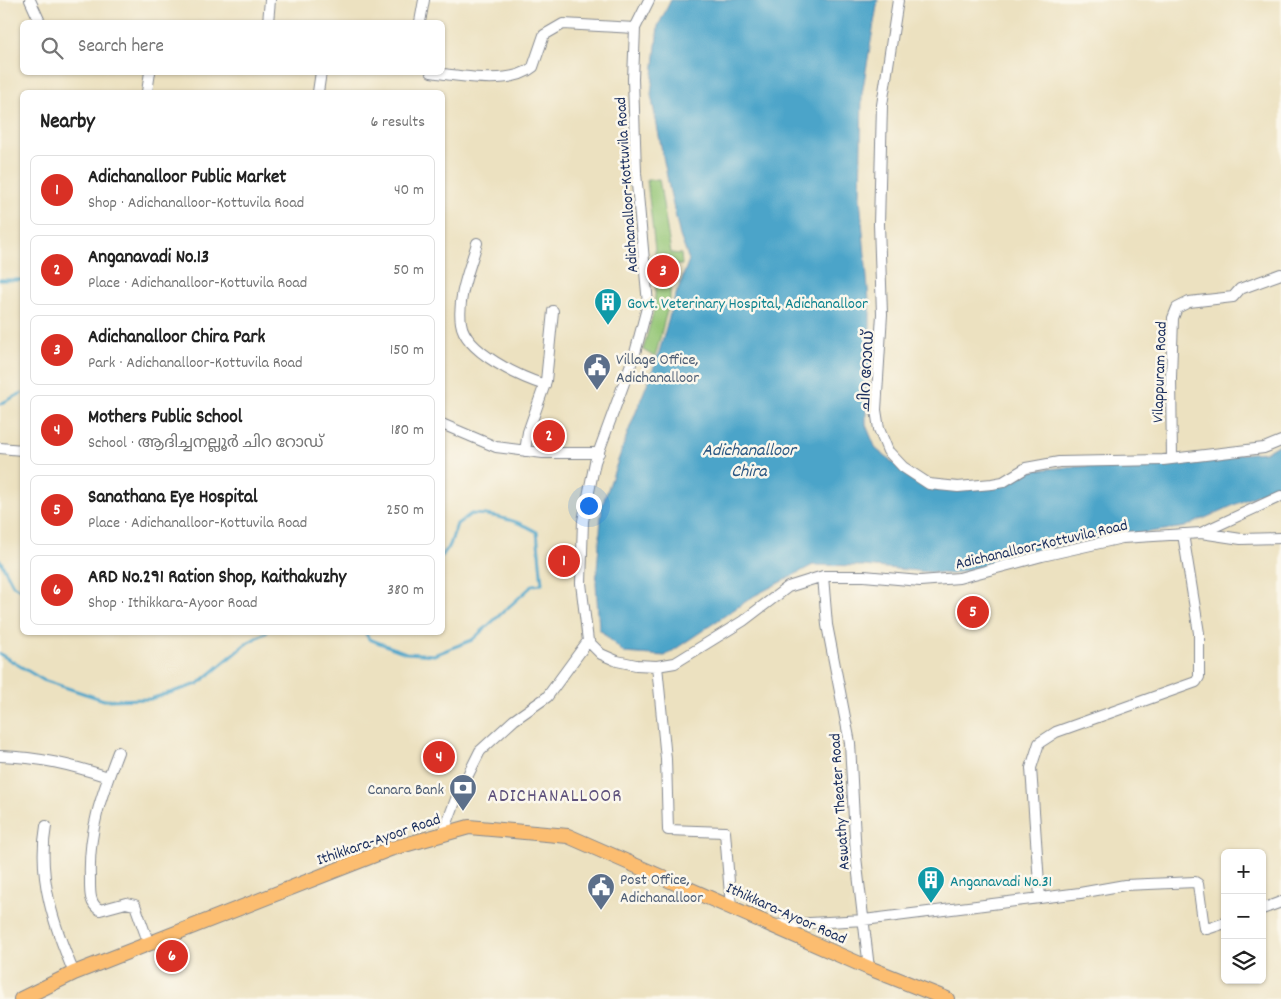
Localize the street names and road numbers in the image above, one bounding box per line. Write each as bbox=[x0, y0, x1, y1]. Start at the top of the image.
street label: Adichanalloor-Kottuvila Road bbox=[610, 96, 645, 274]
street label: Vilappuram Road bbox=[1147, 321, 1174, 423]
street label: ചിറ റോഡ് bbox=[854, 328, 881, 412]
street label: Adichanalloor-Kottuvila Road bbox=[953, 514, 1130, 576]
street label: Aswathy Theater Road bbox=[824, 732, 857, 871]
street label: Ithikkara-Ayoor Road bbox=[314, 808, 444, 872]
street label: Ithikkara-Ayoor Road bbox=[722, 877, 850, 951]

